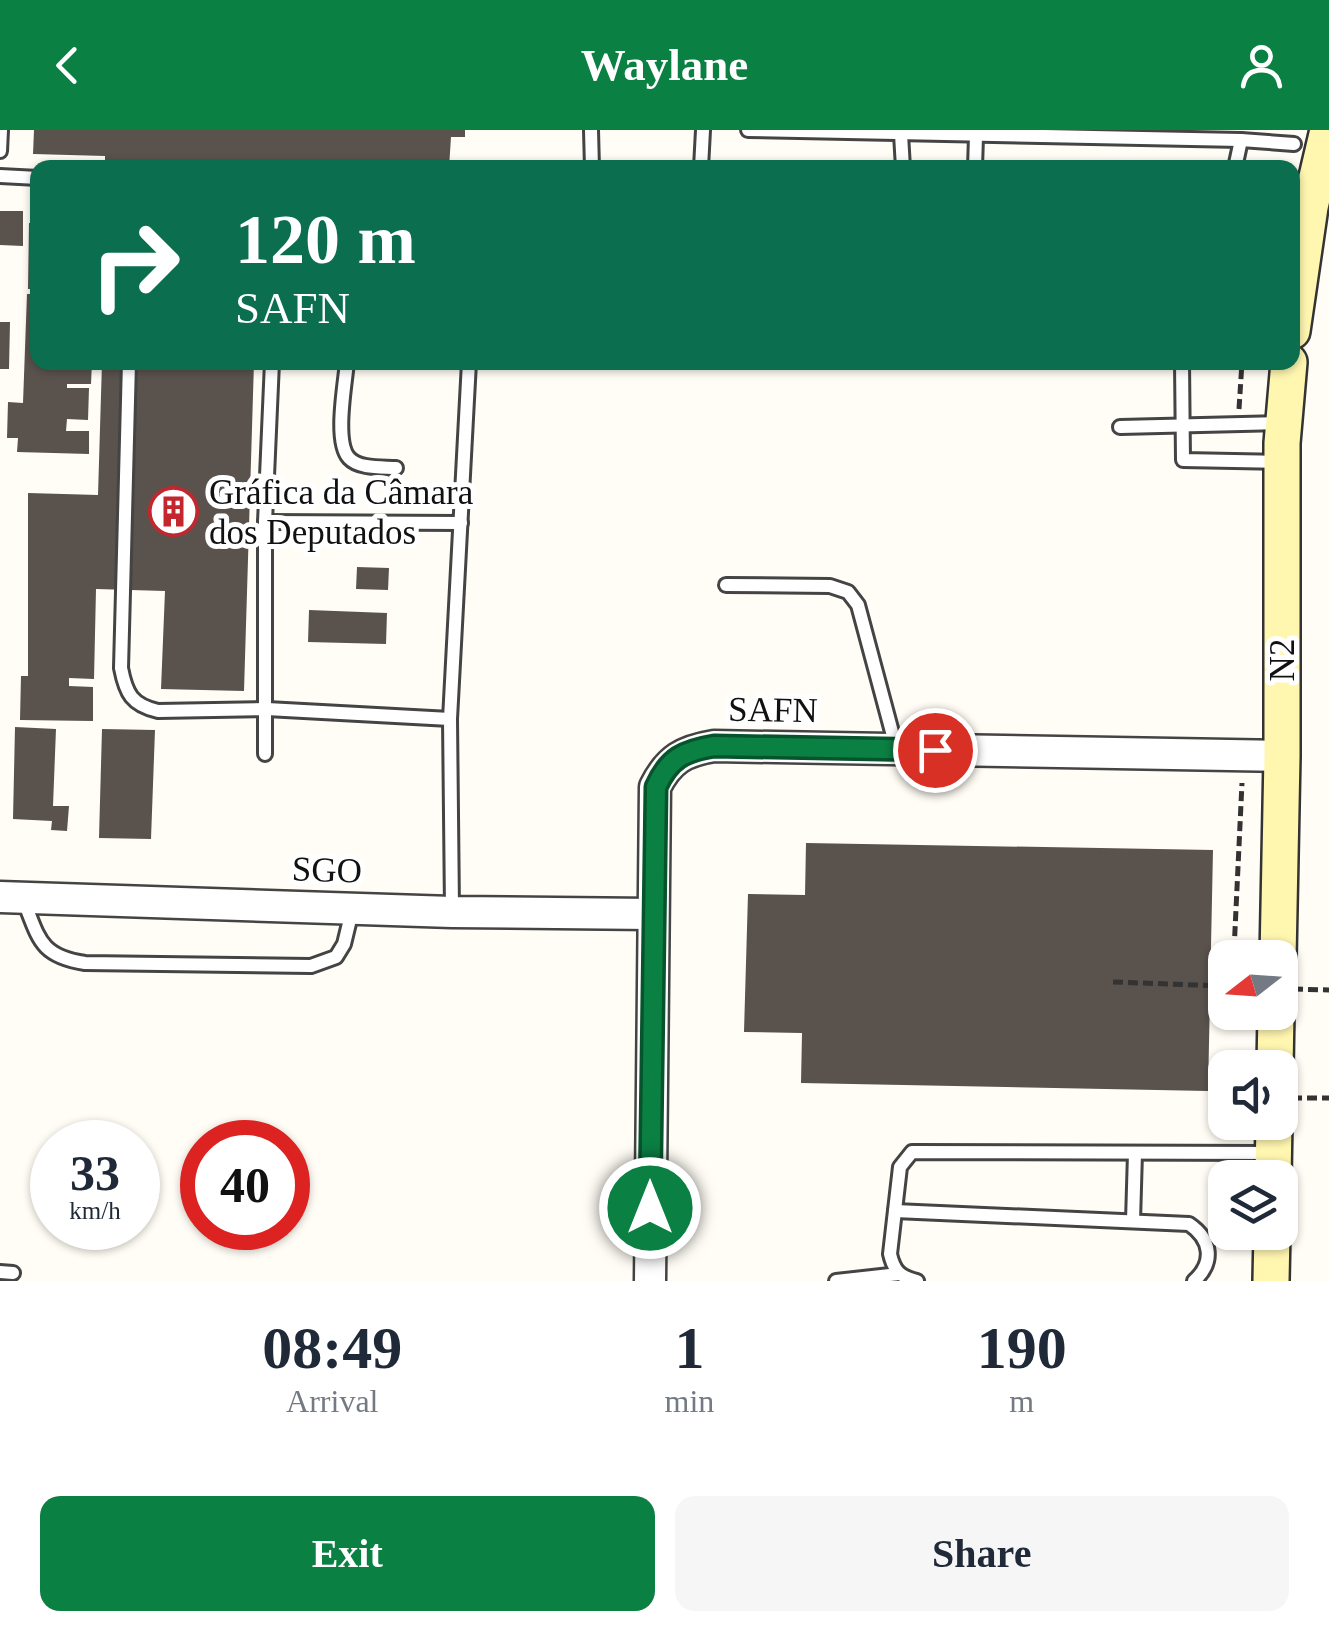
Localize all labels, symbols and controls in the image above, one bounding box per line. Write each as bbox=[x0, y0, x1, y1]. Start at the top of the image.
icon: back bbox=[40, 38, 95, 93]
icon: person bbox=[1234, 38, 1289, 93]
text: Waylane bbox=[581, 40, 748, 90]
icon: right bbox=[70, 200, 200, 330]
text: 120 m bbox=[235, 201, 416, 278]
text: SAFN bbox=[235, 283, 350, 333]
place label: Gráfica da Câmara dos Deputados bbox=[209, 473, 474, 552]
building icon: Gráfica da Câmara dos Deputados bbox=[148, 486, 200, 538]
street label: N2 bbox=[1263, 639, 1302, 681]
street label: SAFN bbox=[728, 690, 818, 730]
pin bbox=[893, 708, 978, 793]
icon: arrive bbox=[908, 723, 963, 778]
street label: SGO bbox=[291, 849, 363, 891]
north arrow bbox=[1208, 940, 1298, 1030]
map controls bbox=[1208, 940, 1298, 1250]
button: sound bbox=[1208, 1050, 1298, 1140]
speed limit sign: 40 bbox=[180, 1120, 310, 1250]
text: 33 bbox=[70, 1145, 120, 1201]
position arrow bbox=[598, 1156, 702, 1260]
button: layers bbox=[1208, 1160, 1298, 1250]
text: km/h bbox=[69, 1197, 121, 1224]
text: 08:49 bbox=[262, 1315, 402, 1381]
text: 1 bbox=[674, 1315, 704, 1381]
text: 190 bbox=[977, 1315, 1067, 1381]
text: Arrival bbox=[286, 1383, 378, 1419]
text: min bbox=[665, 1383, 714, 1419]
text: m bbox=[1009, 1383, 1034, 1419]
button: Exit bbox=[40, 1496, 655, 1611]
button: Share bbox=[675, 1496, 1289, 1611]

